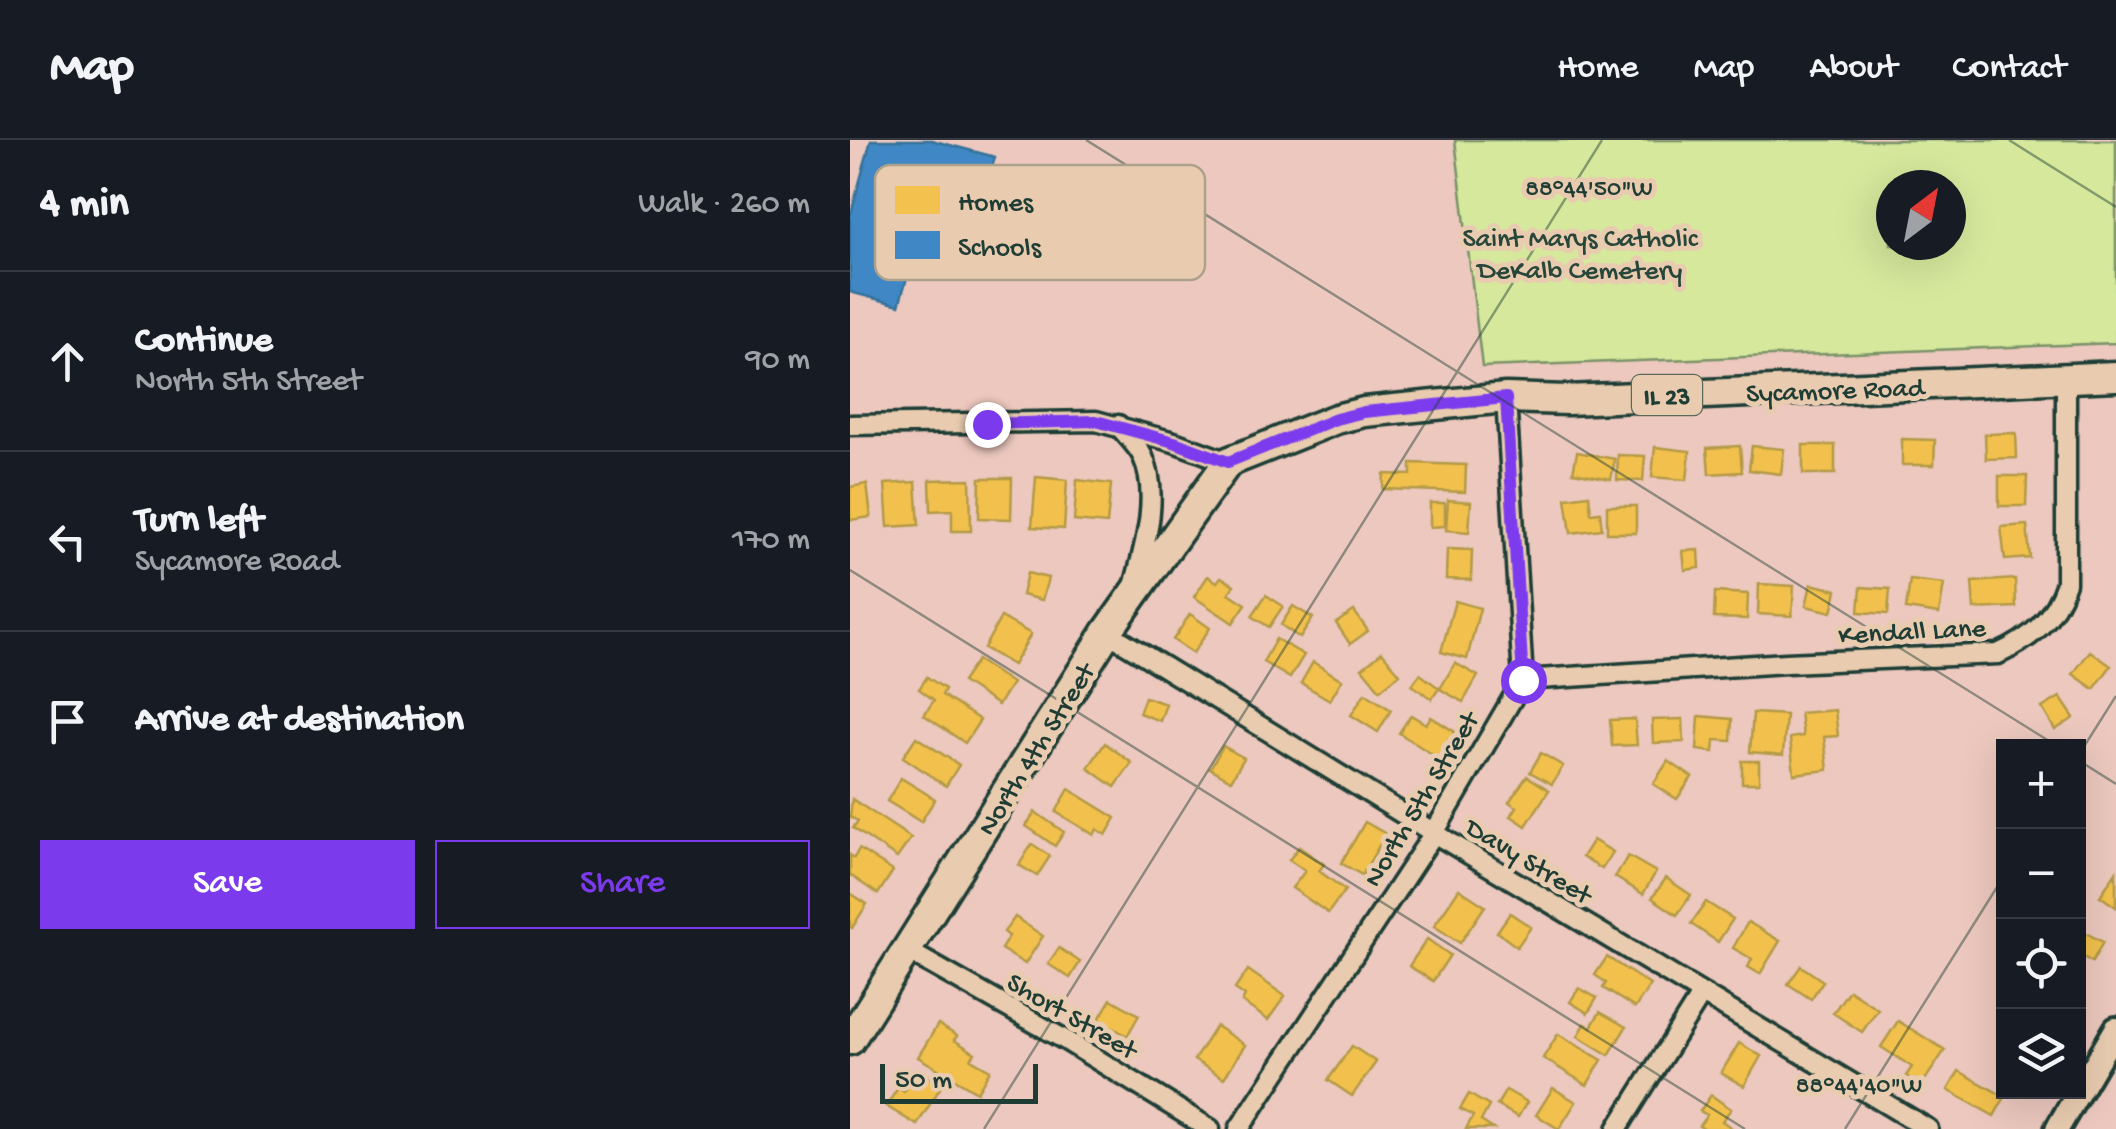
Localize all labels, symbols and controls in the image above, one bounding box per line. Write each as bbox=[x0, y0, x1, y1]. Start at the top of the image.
text: Map bbox=[50, 41, 134, 98]
text: Home bbox=[1557, 49, 1638, 90]
text: Map bbox=[1693, 49, 1754, 90]
text: About bbox=[1809, 49, 1897, 90]
text: Contact bbox=[1952, 49, 2066, 90]
legend bbox=[875, 165, 1205, 280]
north arrow bbox=[1876, 170, 1966, 260]
text: 88°44'50"W bbox=[1525, 176, 1653, 205]
text: 4 min bbox=[40, 181, 129, 230]
text: Walk · 260 m bbox=[638, 186, 810, 224]
text: Homes bbox=[958, 188, 1034, 221]
park label: Saint Marys Catholic DeKalb Cemetery bbox=[1462, 224, 1699, 289]
text: Schools bbox=[958, 233, 1042, 266]
text: Continue bbox=[135, 320, 273, 364]
icon: ahead bbox=[40, 334, 95, 389]
text: 90 m bbox=[746, 342, 810, 380]
text: North 5th Street bbox=[135, 364, 362, 402]
street label: Sycamore Road bbox=[1745, 373, 1927, 412]
road number: IL 23 bbox=[1632, 375, 1702, 415]
route end bbox=[965, 402, 1011, 448]
text: Turn left bbox=[135, 500, 263, 544]
icon: left bbox=[40, 514, 95, 569]
text: 170 m bbox=[732, 522, 810, 560]
text: Sycamore Road bbox=[135, 544, 339, 582]
street label: Kendall Lane bbox=[1838, 613, 1987, 654]
street label: North 4th Street bbox=[972, 656, 1105, 843]
route start bbox=[1501, 658, 1547, 704]
icon: arrive bbox=[40, 694, 95, 749]
text: Arrive at destination bbox=[135, 699, 464, 743]
street label: North 5th Street bbox=[1358, 705, 1489, 894]
map controls bbox=[1996, 739, 2086, 1099]
button: + bbox=[1996, 739, 2086, 829]
street label: Davy Street bbox=[1457, 811, 1599, 915]
button: − bbox=[1996, 829, 2086, 919]
button: Save bbox=[40, 840, 415, 929]
button: Share bbox=[435, 840, 810, 929]
button: locate bbox=[1996, 919, 2086, 1009]
street label: Short Street bbox=[1000, 967, 1144, 1070]
button: layers bbox=[1996, 1009, 2086, 1099]
scale bar bbox=[880, 1059, 1038, 1104]
text: 50 m bbox=[895, 1065, 952, 1098]
text: 88°44'40"W bbox=[1796, 1073, 1922, 1102]

